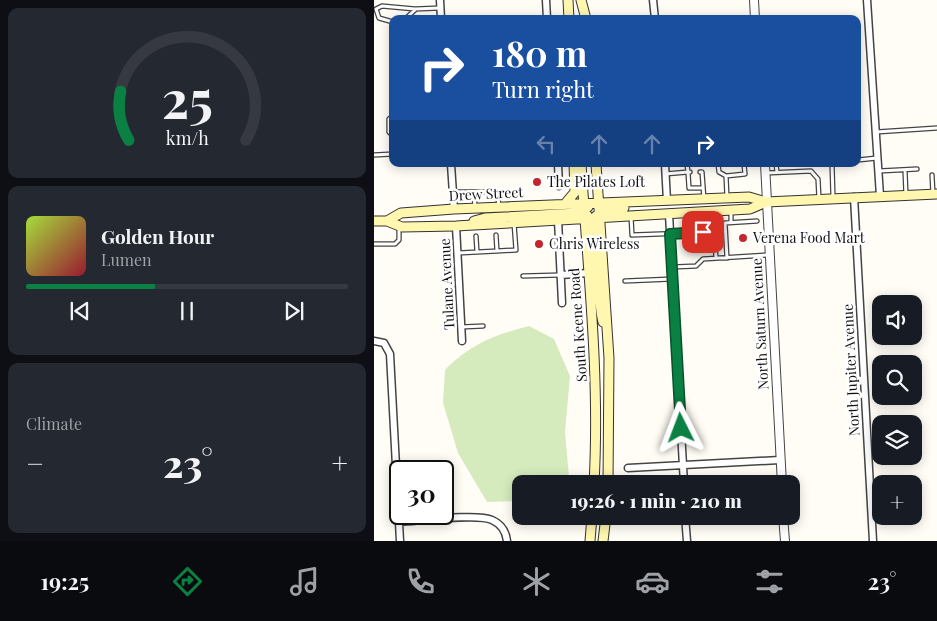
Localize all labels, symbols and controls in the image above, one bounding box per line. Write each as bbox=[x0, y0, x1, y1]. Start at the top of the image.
text: 180 m bbox=[492, 29, 587, 76]
icon: right bbox=[409, 35, 474, 100]
text: 25 bbox=[161, 63, 213, 132]
text: Turn right bbox=[492, 74, 594, 104]
text: km/h bbox=[166, 126, 209, 149]
icon: left bbox=[532, 130, 560, 158]
icon: ahead bbox=[585, 130, 613, 158]
icon: ahead bbox=[638, 130, 666, 158]
icon: right bbox=[691, 130, 719, 158]
place label: The Pilates Loft bbox=[547, 172, 646, 191]
marker: The Pilates Loft bbox=[531, 176, 543, 188]
street label: Drew Street bbox=[448, 182, 525, 205]
pin bbox=[682, 211, 724, 253]
icon: arrive bbox=[689, 218, 717, 246]
text: Golden Hour bbox=[101, 223, 214, 249]
place label: Verena Food Mart bbox=[752, 228, 866, 247]
marker: Verena Food Mart bbox=[737, 232, 749, 244]
place label: Chris Wireless bbox=[549, 234, 639, 253]
street label: Tulane Avenue bbox=[435, 238, 458, 330]
marker: Chris Wireless bbox=[533, 238, 545, 250]
text: Lumen bbox=[101, 249, 152, 270]
street label: North Saturn Avenue bbox=[747, 258, 772, 390]
street label: South Keene Road bbox=[564, 267, 591, 383]
map controls bbox=[872, 295, 922, 525]
button: sound bbox=[872, 295, 922, 345]
icon: previous bbox=[66, 297, 94, 325]
icon: pause bbox=[173, 297, 201, 325]
icon: next bbox=[280, 297, 308, 325]
street label: North Jupiter Avenue bbox=[838, 304, 863, 437]
button: search bbox=[872, 355, 922, 405]
position arrow bbox=[654, 401, 706, 453]
text: Climate bbox=[26, 413, 82, 434]
button: layers bbox=[872, 415, 922, 465]
text: 23° bbox=[163, 437, 213, 488]
text: − bbox=[26, 444, 44, 481]
text: + bbox=[332, 444, 348, 481]
speed limit sign: 30 bbox=[389, 460, 454, 525]
button: + bbox=[872, 475, 922, 525]
text: 19:26 · 1 min · 210 m bbox=[570, 487, 742, 513]
icon: directions bbox=[170, 564, 205, 599]
icon: music bbox=[287, 564, 322, 599]
icon: phone bbox=[403, 564, 438, 599]
icon: climate bbox=[519, 564, 554, 599]
icon: car bbox=[635, 564, 670, 599]
icon: filters bbox=[752, 564, 787, 599]
text: 19:25 bbox=[41, 566, 89, 596]
text: 23° bbox=[868, 566, 896, 596]

